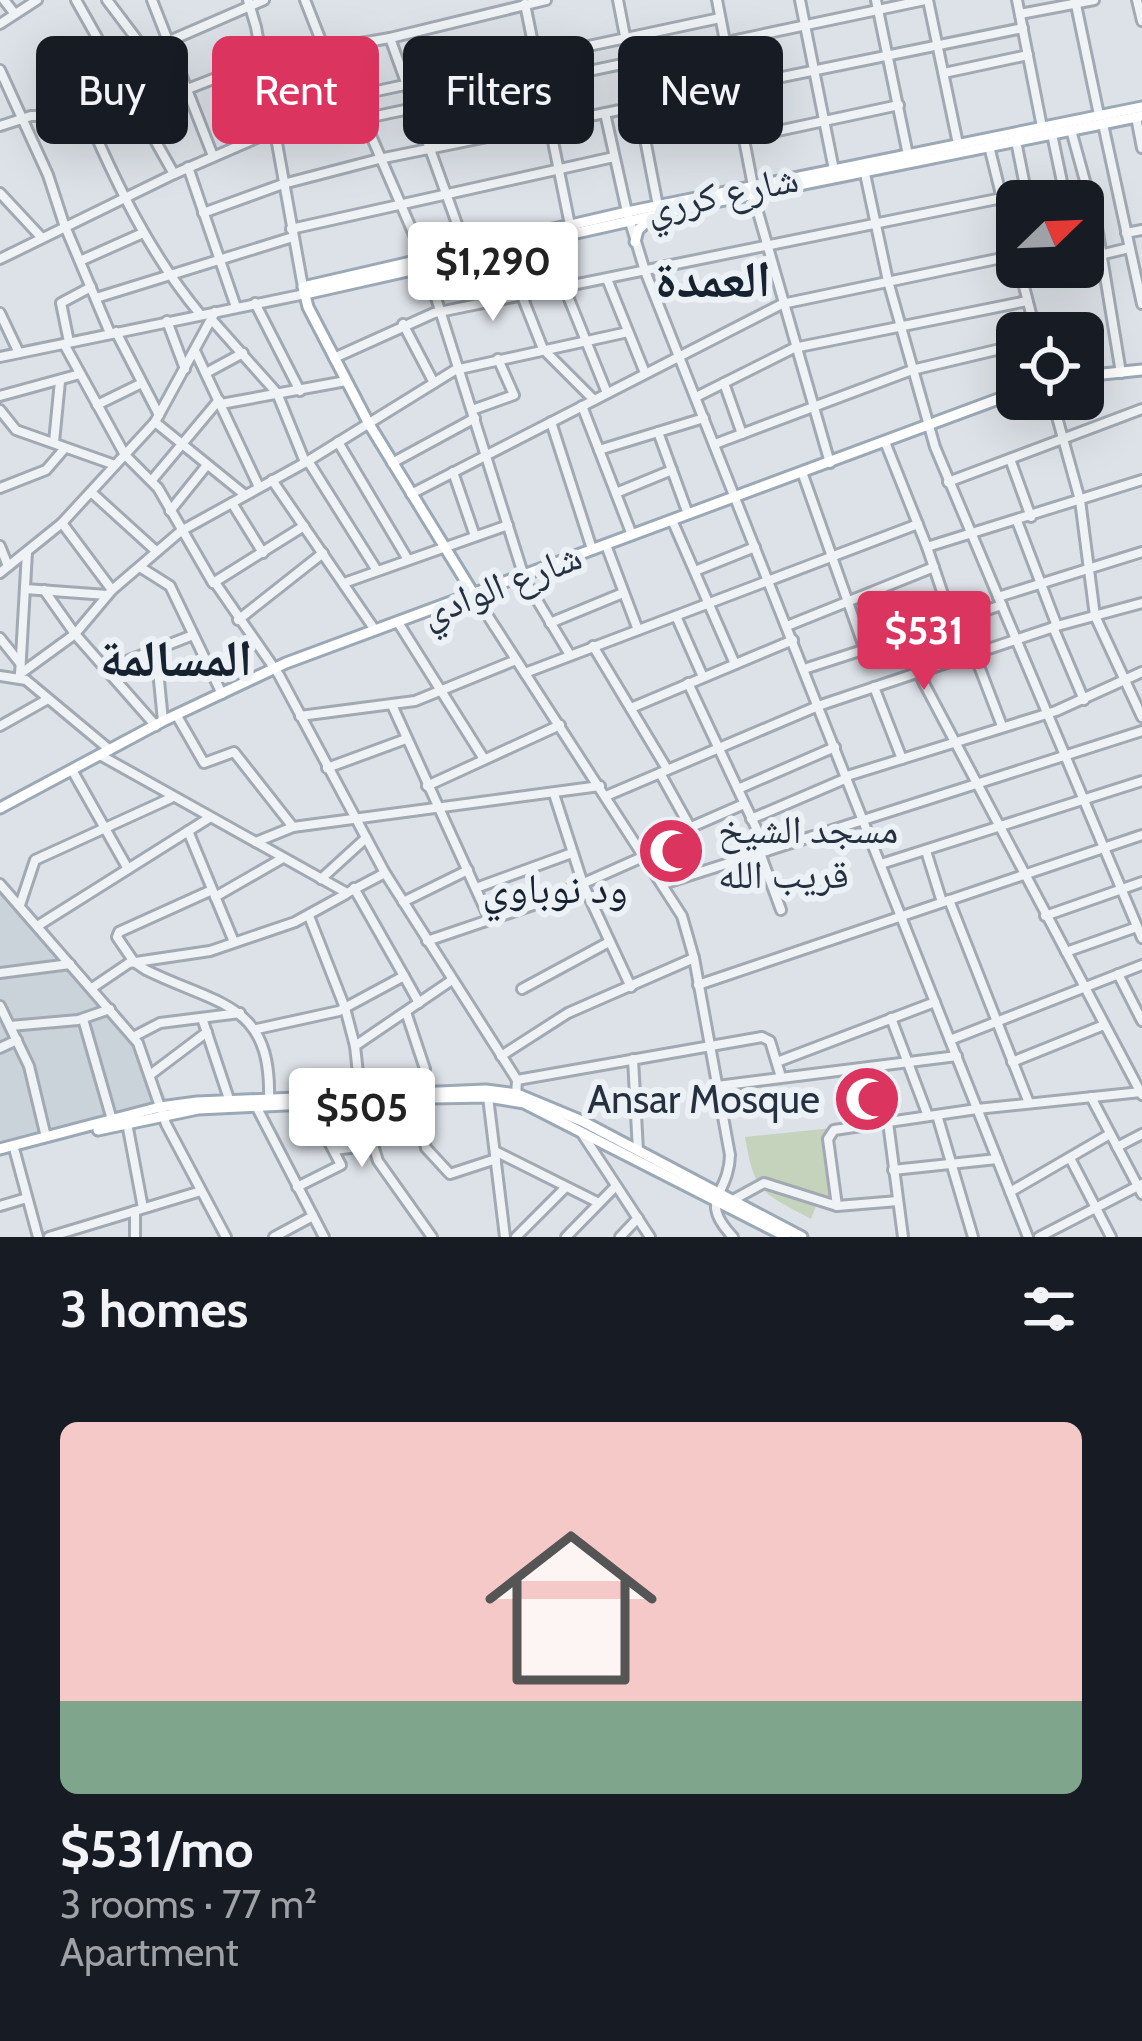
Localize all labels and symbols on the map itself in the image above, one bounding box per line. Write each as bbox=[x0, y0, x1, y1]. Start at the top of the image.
street label: شارع كرري bbox=[642, 154, 804, 240]
north arrow bbox=[996, 180, 1104, 288]
pin: $1,290 bbox=[395, 222, 591, 324]
district label: العمدة bbox=[655, 248, 771, 310]
street label: شارع الوادي bbox=[414, 531, 591, 644]
pin: $531 bbox=[853, 591, 995, 693]
district label: المسالمة bbox=[100, 627, 252, 689]
place label: مسجد الشيخ قريب الله bbox=[718, 805, 898, 898]
mosque icon: مسجد الشيخ قريب الله bbox=[636, 816, 706, 886]
district label: ود نوباوي bbox=[482, 862, 628, 922]
mosque icon: Ansar Mosque bbox=[832, 1064, 902, 1134]
pin: $505 bbox=[291, 1068, 433, 1170]
place label: Ansar Mosque bbox=[587, 1075, 820, 1123]

